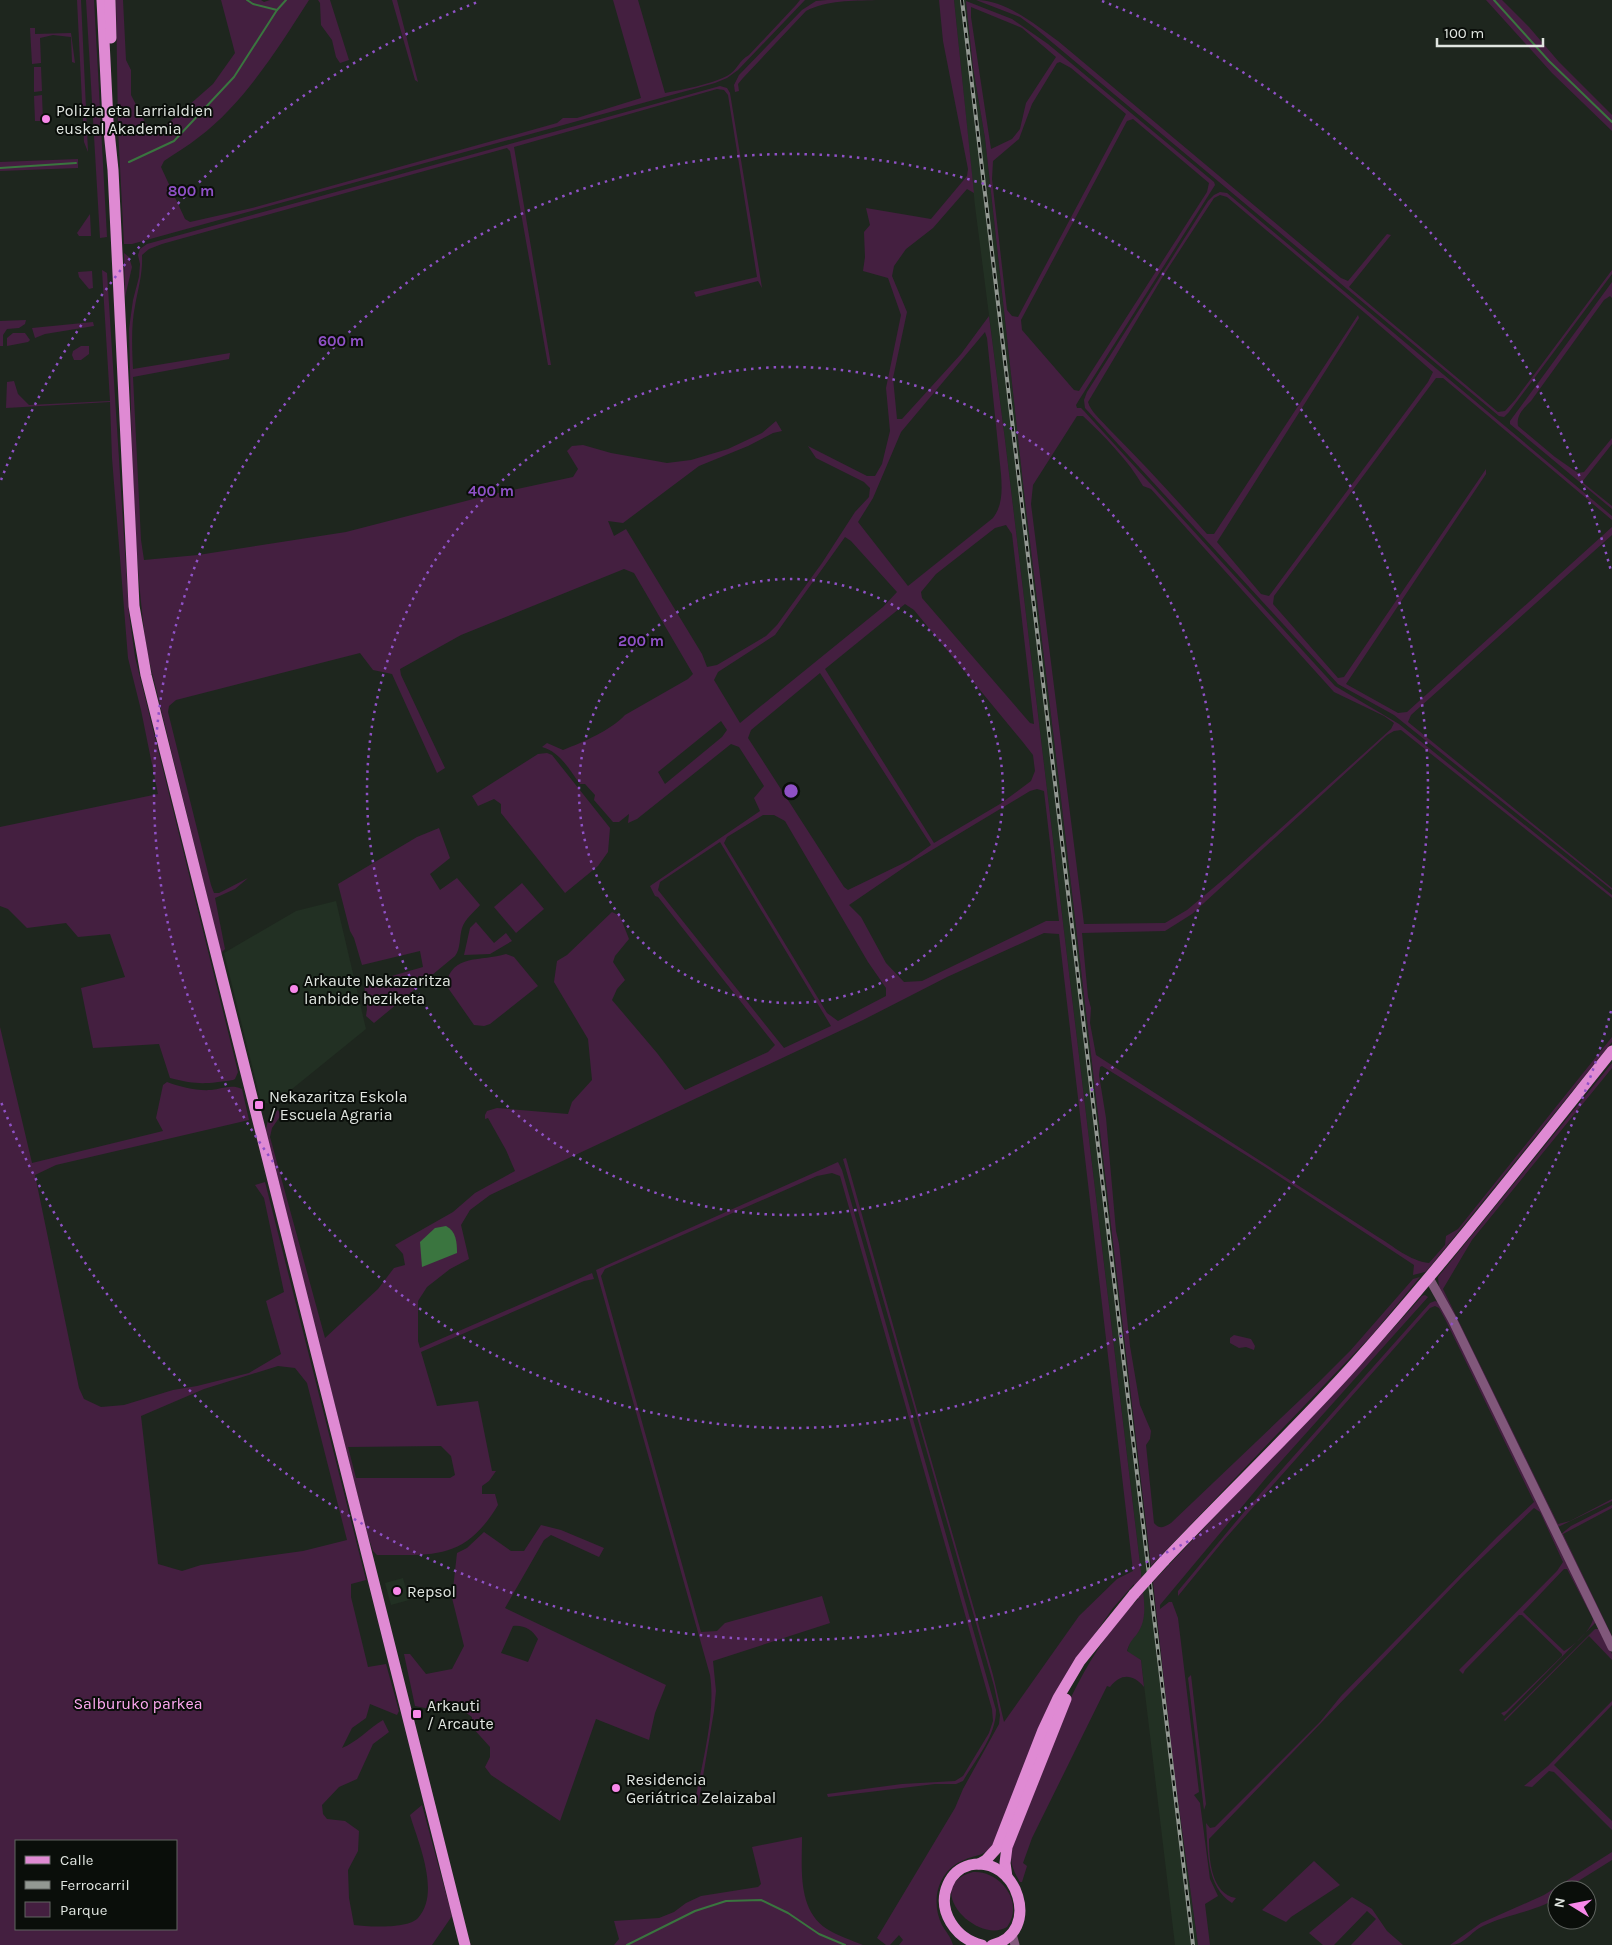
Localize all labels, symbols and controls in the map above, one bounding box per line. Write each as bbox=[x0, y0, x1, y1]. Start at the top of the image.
scale bar bbox=[1437, 15, 1543, 47]
text: 100 m bbox=[1444, 24, 1484, 42]
place label: Polizia eta Larrialdien euskal Akademia bbox=[56, 101, 213, 138]
marker: Polizia eta Larrialdien euskal Akademia bbox=[40, 113, 52, 125]
text: 800 m bbox=[168, 182, 214, 200]
text: 600 m bbox=[318, 332, 364, 350]
text: 400 m bbox=[468, 482, 514, 500]
text: 200 m bbox=[618, 632, 664, 650]
centre of rings bbox=[782, 782, 800, 800]
place label: Arkaute Nekazaritza lanbide heziketa bbox=[304, 971, 451, 1008]
marker: Arkaute Nekazaritza lanbide heziketa bbox=[288, 983, 300, 995]
place label: Nekazaritza Eskola / Escuela Agraria bbox=[269, 1087, 408, 1124]
marker: Nekazaritza Eskola / Escuela Agraria bbox=[253, 1099, 265, 1111]
place label: Repsol bbox=[407, 1582, 456, 1601]
marker: Repsol bbox=[391, 1585, 403, 1597]
park label: Salburuko parkea bbox=[73, 1694, 203, 1713]
place label: Arkauti / Arcaute bbox=[427, 1696, 494, 1733]
marker: Arkauti / Arcaute bbox=[411, 1708, 423, 1720]
place label: Residencia Geriátrica Zelaizabal bbox=[626, 1770, 776, 1807]
marker: Residencia Geriátrica Zelaizabal bbox=[610, 1782, 622, 1794]
legend bbox=[15, 1840, 178, 1930]
text: Calle bbox=[60, 1851, 94, 1869]
text: Ferrocarril bbox=[60, 1876, 130, 1894]
north arrow bbox=[1547, 1880, 1597, 1930]
text: N bbox=[1550, 1896, 1569, 1909]
text: Parque bbox=[60, 1901, 108, 1919]

